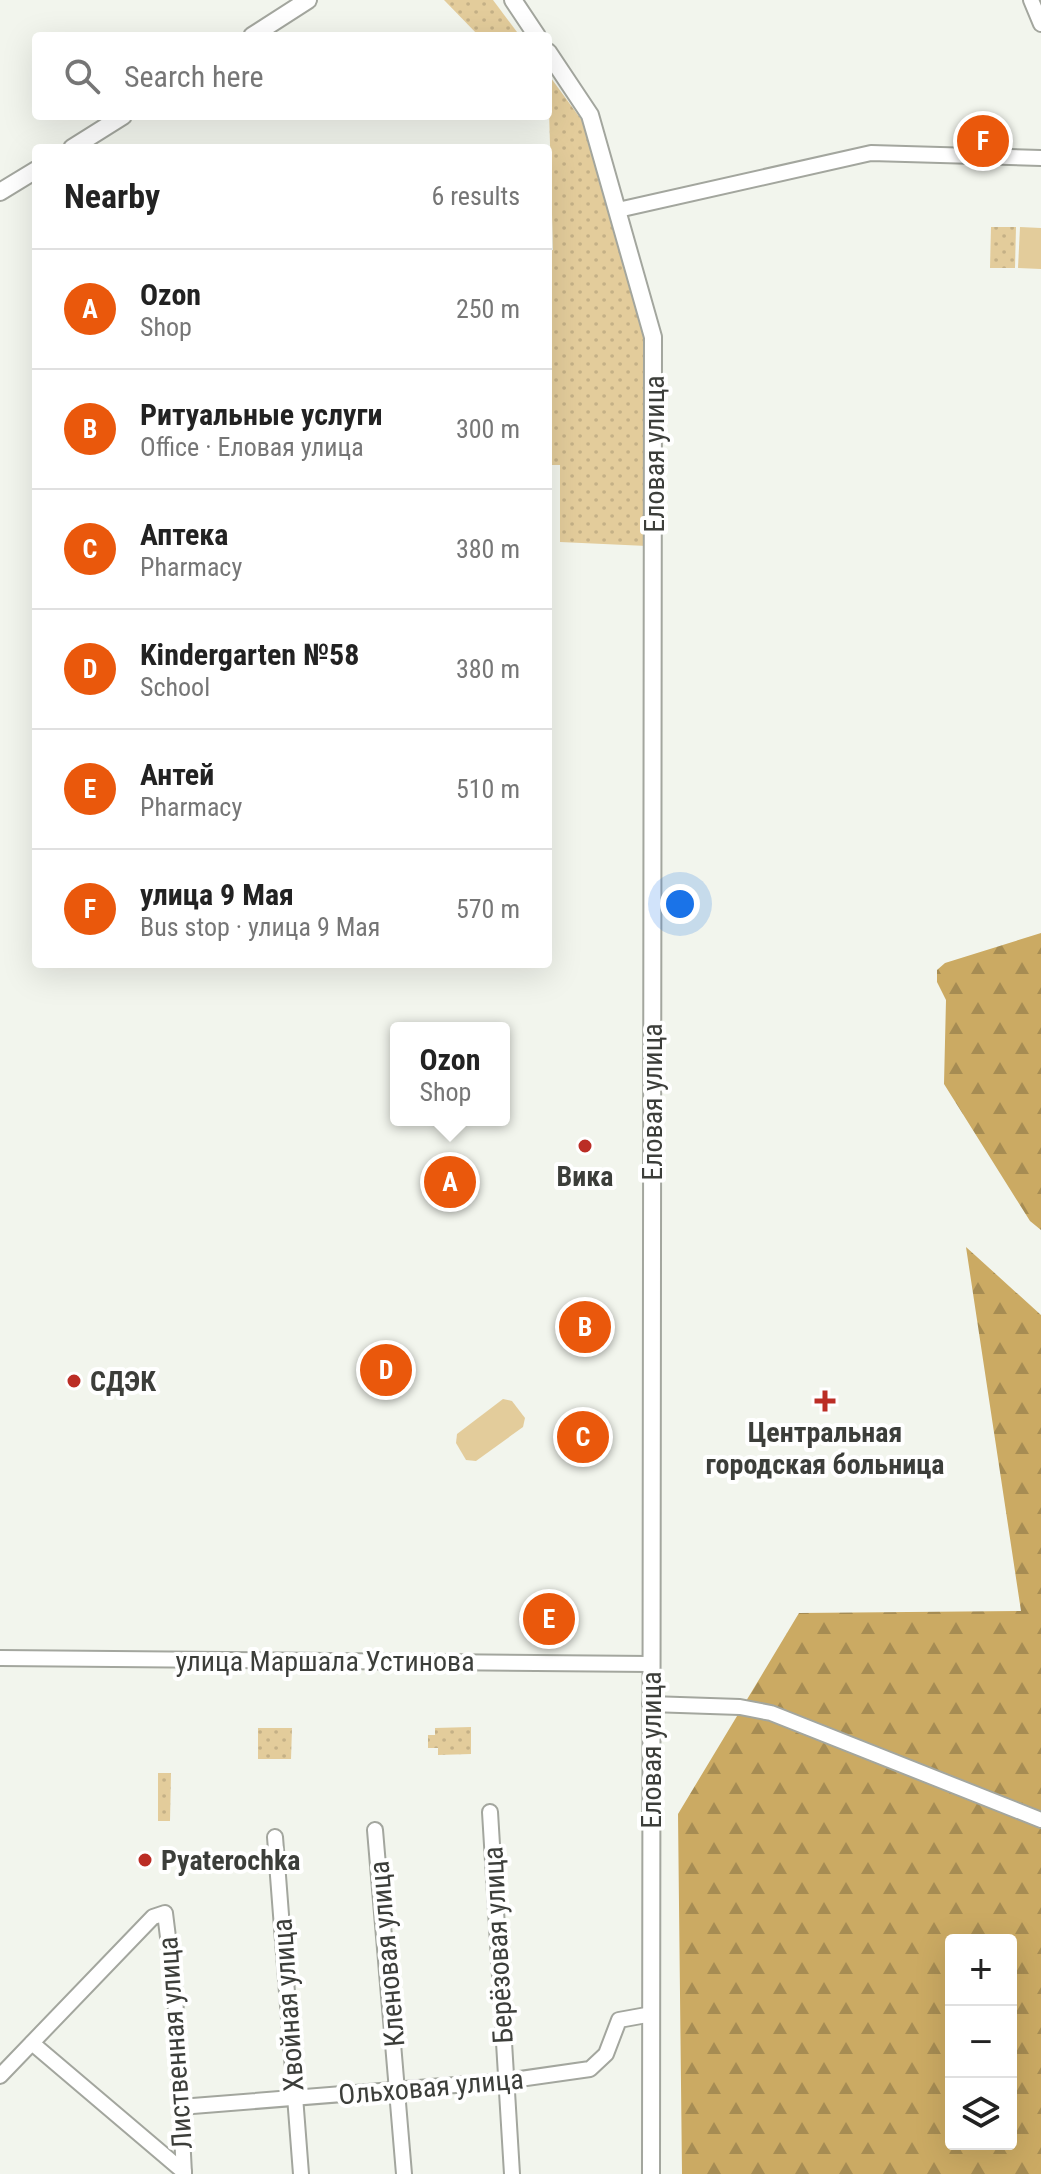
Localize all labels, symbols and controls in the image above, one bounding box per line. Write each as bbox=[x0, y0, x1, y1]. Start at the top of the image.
search box bbox=[32, 32, 552, 120]
icon: search bbox=[60, 54, 104, 98]
text: Search here bbox=[124, 59, 264, 94]
pin: F bbox=[957, 111, 1009, 171]
text: Nearby bbox=[64, 176, 160, 216]
text: 6 results bbox=[431, 181, 520, 211]
text: Ozon bbox=[140, 277, 201, 312]
text: A bbox=[82, 294, 98, 324]
text: 250 m bbox=[456, 294, 520, 324]
text: Shop bbox=[140, 312, 192, 342]
street label: Еловая улица bbox=[638, 375, 671, 533]
text: Ритуальные услуги bbox=[140, 397, 383, 432]
text: B bbox=[83, 414, 97, 444]
text: 300 m bbox=[456, 414, 520, 444]
text: Office · Еловая улица bbox=[140, 432, 364, 462]
text: Аптека bbox=[140, 517, 229, 552]
text: C bbox=[83, 534, 97, 564]
text: 380 m bbox=[456, 534, 520, 564]
text: Pharmacy bbox=[140, 552, 242, 582]
text: Kindergarten №58 bbox=[140, 637, 359, 672]
text: D bbox=[83, 654, 97, 684]
text: 380 m bbox=[456, 654, 520, 684]
text: School bbox=[140, 672, 210, 702]
text: Антей bbox=[140, 757, 214, 792]
text: E bbox=[84, 774, 96, 804]
text: 510 m bbox=[456, 774, 520, 804]
text: Pharmacy bbox=[140, 792, 242, 822]
text: улица 9 Мая bbox=[140, 877, 294, 912]
your location bbox=[660, 884, 700, 924]
text: F bbox=[84, 894, 96, 924]
text: 570 m bbox=[456, 894, 520, 924]
text: Bus stop · улица 9 Мая bbox=[140, 912, 380, 942]
popup bbox=[390, 1022, 510, 1126]
street label: Еловая улица bbox=[636, 1023, 669, 1181]
text: Ozon bbox=[419, 1042, 481, 1077]
text: Shop bbox=[419, 1077, 471, 1107]
marker: Вика bbox=[576, 1137, 594, 1155]
pin: A bbox=[424, 1152, 476, 1212]
place label: Вика bbox=[556, 1160, 614, 1193]
pin: B bbox=[559, 1297, 611, 1357]
pin: D bbox=[360, 1340, 412, 1400]
place label: СДЭК bbox=[90, 1365, 156, 1398]
marker: СДЭК bbox=[65, 1372, 83, 1390]
marker: Центральная городская больница bbox=[814, 1390, 836, 1412]
pin: C bbox=[557, 1407, 609, 1467]
place label: Центральная городская больница bbox=[705, 1416, 945, 1481]
pin: E bbox=[523, 1589, 575, 1649]
street label: улица Маршала Устинова bbox=[175, 1645, 475, 1678]
street label: Еловая улица bbox=[635, 1671, 668, 1829]
place label: Pyaterochka bbox=[161, 1844, 301, 1877]
street label: Берёзовая улица bbox=[476, 1846, 520, 2044]
marker: Pyaterochka bbox=[136, 1851, 154, 1869]
street label: Кленовая улица bbox=[362, 1860, 412, 2048]
street label: Хвойная улица bbox=[265, 1917, 311, 2093]
map controls bbox=[945, 1934, 1017, 2150]
button: + bbox=[945, 1934, 1017, 2006]
street label: Лиственная улица bbox=[151, 1936, 199, 2150]
button: − bbox=[945, 2006, 1017, 2078]
street label: Ольховая улица bbox=[337, 2062, 525, 2112]
button: layers bbox=[945, 2078, 1017, 2150]

